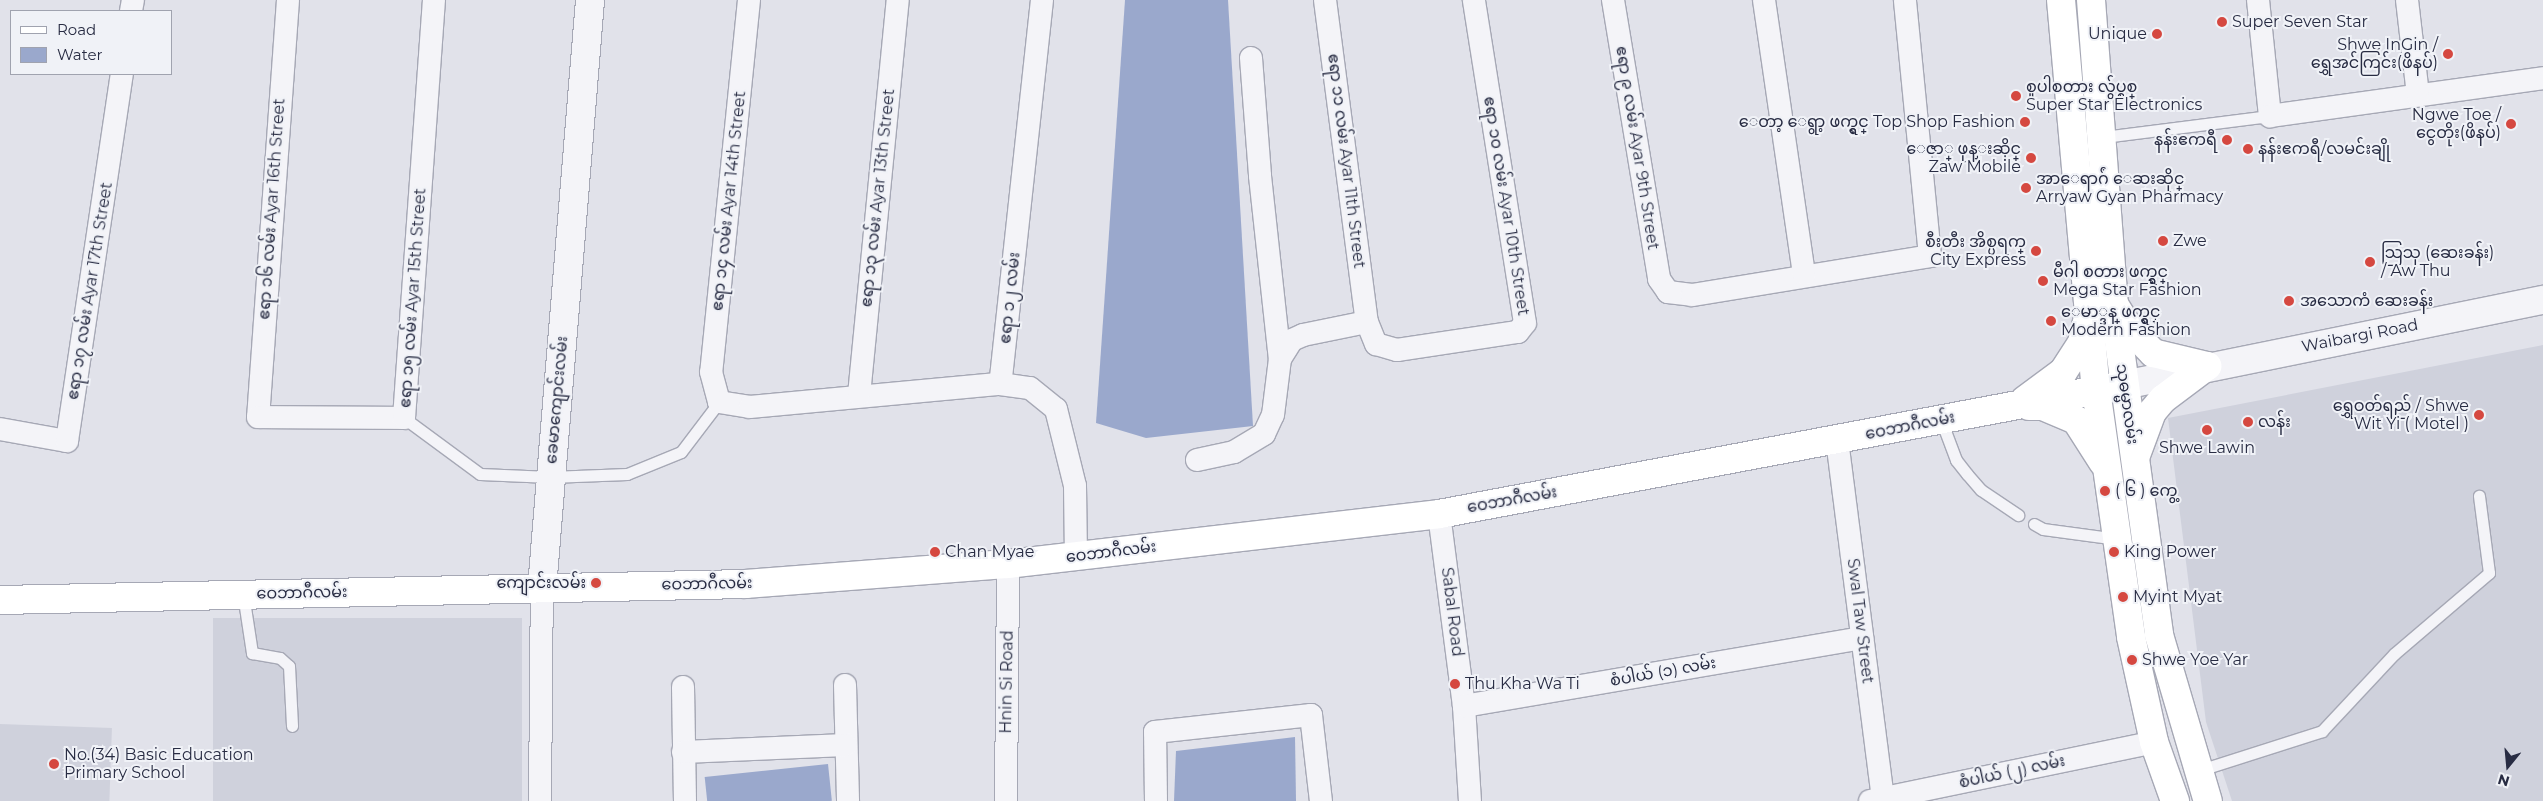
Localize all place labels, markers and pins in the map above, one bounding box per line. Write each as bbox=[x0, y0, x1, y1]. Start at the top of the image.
place label: Super Seven Star bbox=[2232, 12, 2368, 32]
marker: Super Seven Star bbox=[2216, 16, 2228, 28]
place label: Unique bbox=[2088, 24, 2147, 44]
marker: Unique bbox=[2151, 28, 2163, 40]
place label: Shwe InGin / ရွှေအင်ကြင်း(ဖိနပ်) bbox=[2311, 35, 2438, 73]
marker: Shwe InGin / ရွှေအင်ကြင်း(ဖိနပ်) bbox=[2442, 48, 2454, 60]
place label: စူပါစတား လ်ွပ္စစ္ Super Star Electronics bbox=[2026, 77, 2202, 115]
marker: စူပါစတား လ်ွပ္စစ္ Super Star Electronics bbox=[2010, 90, 2022, 102]
place label: Ngwe Toe / ငွေတိုး(ဖိနပ်) bbox=[2412, 105, 2501, 143]
place label: ေတာ့ ေရွာ့ ဖက္ရွင္ Top Shop Fashion bbox=[1739, 112, 2015, 132]
marker: ေတာ့ ေရွာ့ ဖက္ရွင္ Top Shop Fashion bbox=[2019, 116, 2031, 128]
marker: Ngwe Toe / ငွေတိုး(ဖိနပ်) bbox=[2505, 118, 2517, 130]
place label: နန်းဧကရီ bbox=[2154, 130, 2217, 150]
marker: နန်းဧကရီ bbox=[2221, 134, 2233, 146]
place label: ေဇာ္ ဖုန္းဆိုင္ Zaw Mobile bbox=[1906, 139, 2021, 177]
place label: နန်းဧကရီ/လမင်းချို bbox=[2258, 139, 2390, 159]
marker: နန်းဧကရီ/လမင်းချို bbox=[2242, 143, 2254, 155]
marker: ေဇာ္ ဖုန္းဆိုင္ Zaw Mobile bbox=[2025, 152, 2037, 164]
place label: အာေရာဂ်ံ ေဆးဆိုင္ Arryaw Gyan Pharmacy bbox=[2036, 169, 2223, 207]
marker: အာေရာဂ်ံ ေဆးဆိုင္ Arryaw Gyan Pharmacy bbox=[2020, 182, 2032, 194]
place label: Zwe bbox=[2173, 231, 2207, 251]
place label: စီးတီး အိစ္ပရက္ City Express bbox=[1925, 232, 2026, 270]
marker: Zwe bbox=[2157, 235, 2169, 247]
place label: သြသု (ဆေးခန်း) / Aw Thu bbox=[2381, 243, 2494, 281]
marker: စီးတီး အိစ္ပရက္ City Express bbox=[2030, 245, 2042, 257]
marker: သြသု (ဆေးခန်း) / Aw Thu bbox=[2363, 255, 2377, 269]
place label: မီဂါ စတား ဖက္ရွင္ Mega Star Fashion bbox=[2053, 262, 2202, 300]
marker: မီဂါ စတား ဖက္ရွင္ Mega Star Fashion bbox=[2037, 275, 2049, 287]
place label: အသောကံ ဆေးခန်း bbox=[2300, 291, 2433, 311]
marker: အသောကံ ဆေးခန်း bbox=[2282, 294, 2296, 308]
place label: ေမာ္ဒန္ ဖက္ရွင္ Modern Fashion bbox=[2061, 302, 2191, 340]
marker: ေမာ္ဒန္ ဖက္ရွင္ Modern Fashion bbox=[2045, 315, 2057, 327]
place label: ရွှေဝတ်ရည် / Shwe Wit Yi ( Motel ) bbox=[2333, 396, 2469, 434]
marker: ရွှေဝတ်ရည် / Shwe Wit Yi ( Motel ) bbox=[2473, 409, 2485, 421]
place label: လန်း bbox=[2258, 412, 2291, 432]
marker: လန်း bbox=[2242, 416, 2254, 428]
marker: Shwe Lawin bbox=[2201, 424, 2213, 436]
place label: Shwe Lawin bbox=[2159, 438, 2255, 458]
place label: ( ၆ ) ကွေ့ bbox=[2115, 481, 2177, 501]
marker: ( ၆ ) ကွေ့ bbox=[2099, 485, 2111, 497]
place label: Chan Myae bbox=[945, 542, 1034, 562]
place label: King Power bbox=[2124, 542, 2217, 562]
marker: Chan Myae bbox=[929, 546, 941, 558]
marker: King Power bbox=[2108, 546, 2120, 558]
place label: ကျောင်းလမ်း bbox=[496, 573, 586, 593]
marker: ကျောင်းလမ်း bbox=[590, 577, 602, 589]
place label: Myint Myat bbox=[2133, 587, 2222, 607]
marker: Myint Myat bbox=[2117, 591, 2129, 603]
place label: Shwe Yoe Yar bbox=[2142, 650, 2248, 670]
marker: Shwe Yoe Yar bbox=[2126, 654, 2138, 666]
place label: Thu Kha Wa Ti bbox=[1465, 674, 1580, 694]
marker: Thu Kha Wa Ti bbox=[1449, 678, 1461, 690]
place label: No.(34) Basic Education Primary School bbox=[64, 745, 254, 783]
marker: No.(34) Basic Education Primary School bbox=[48, 758, 60, 770]

